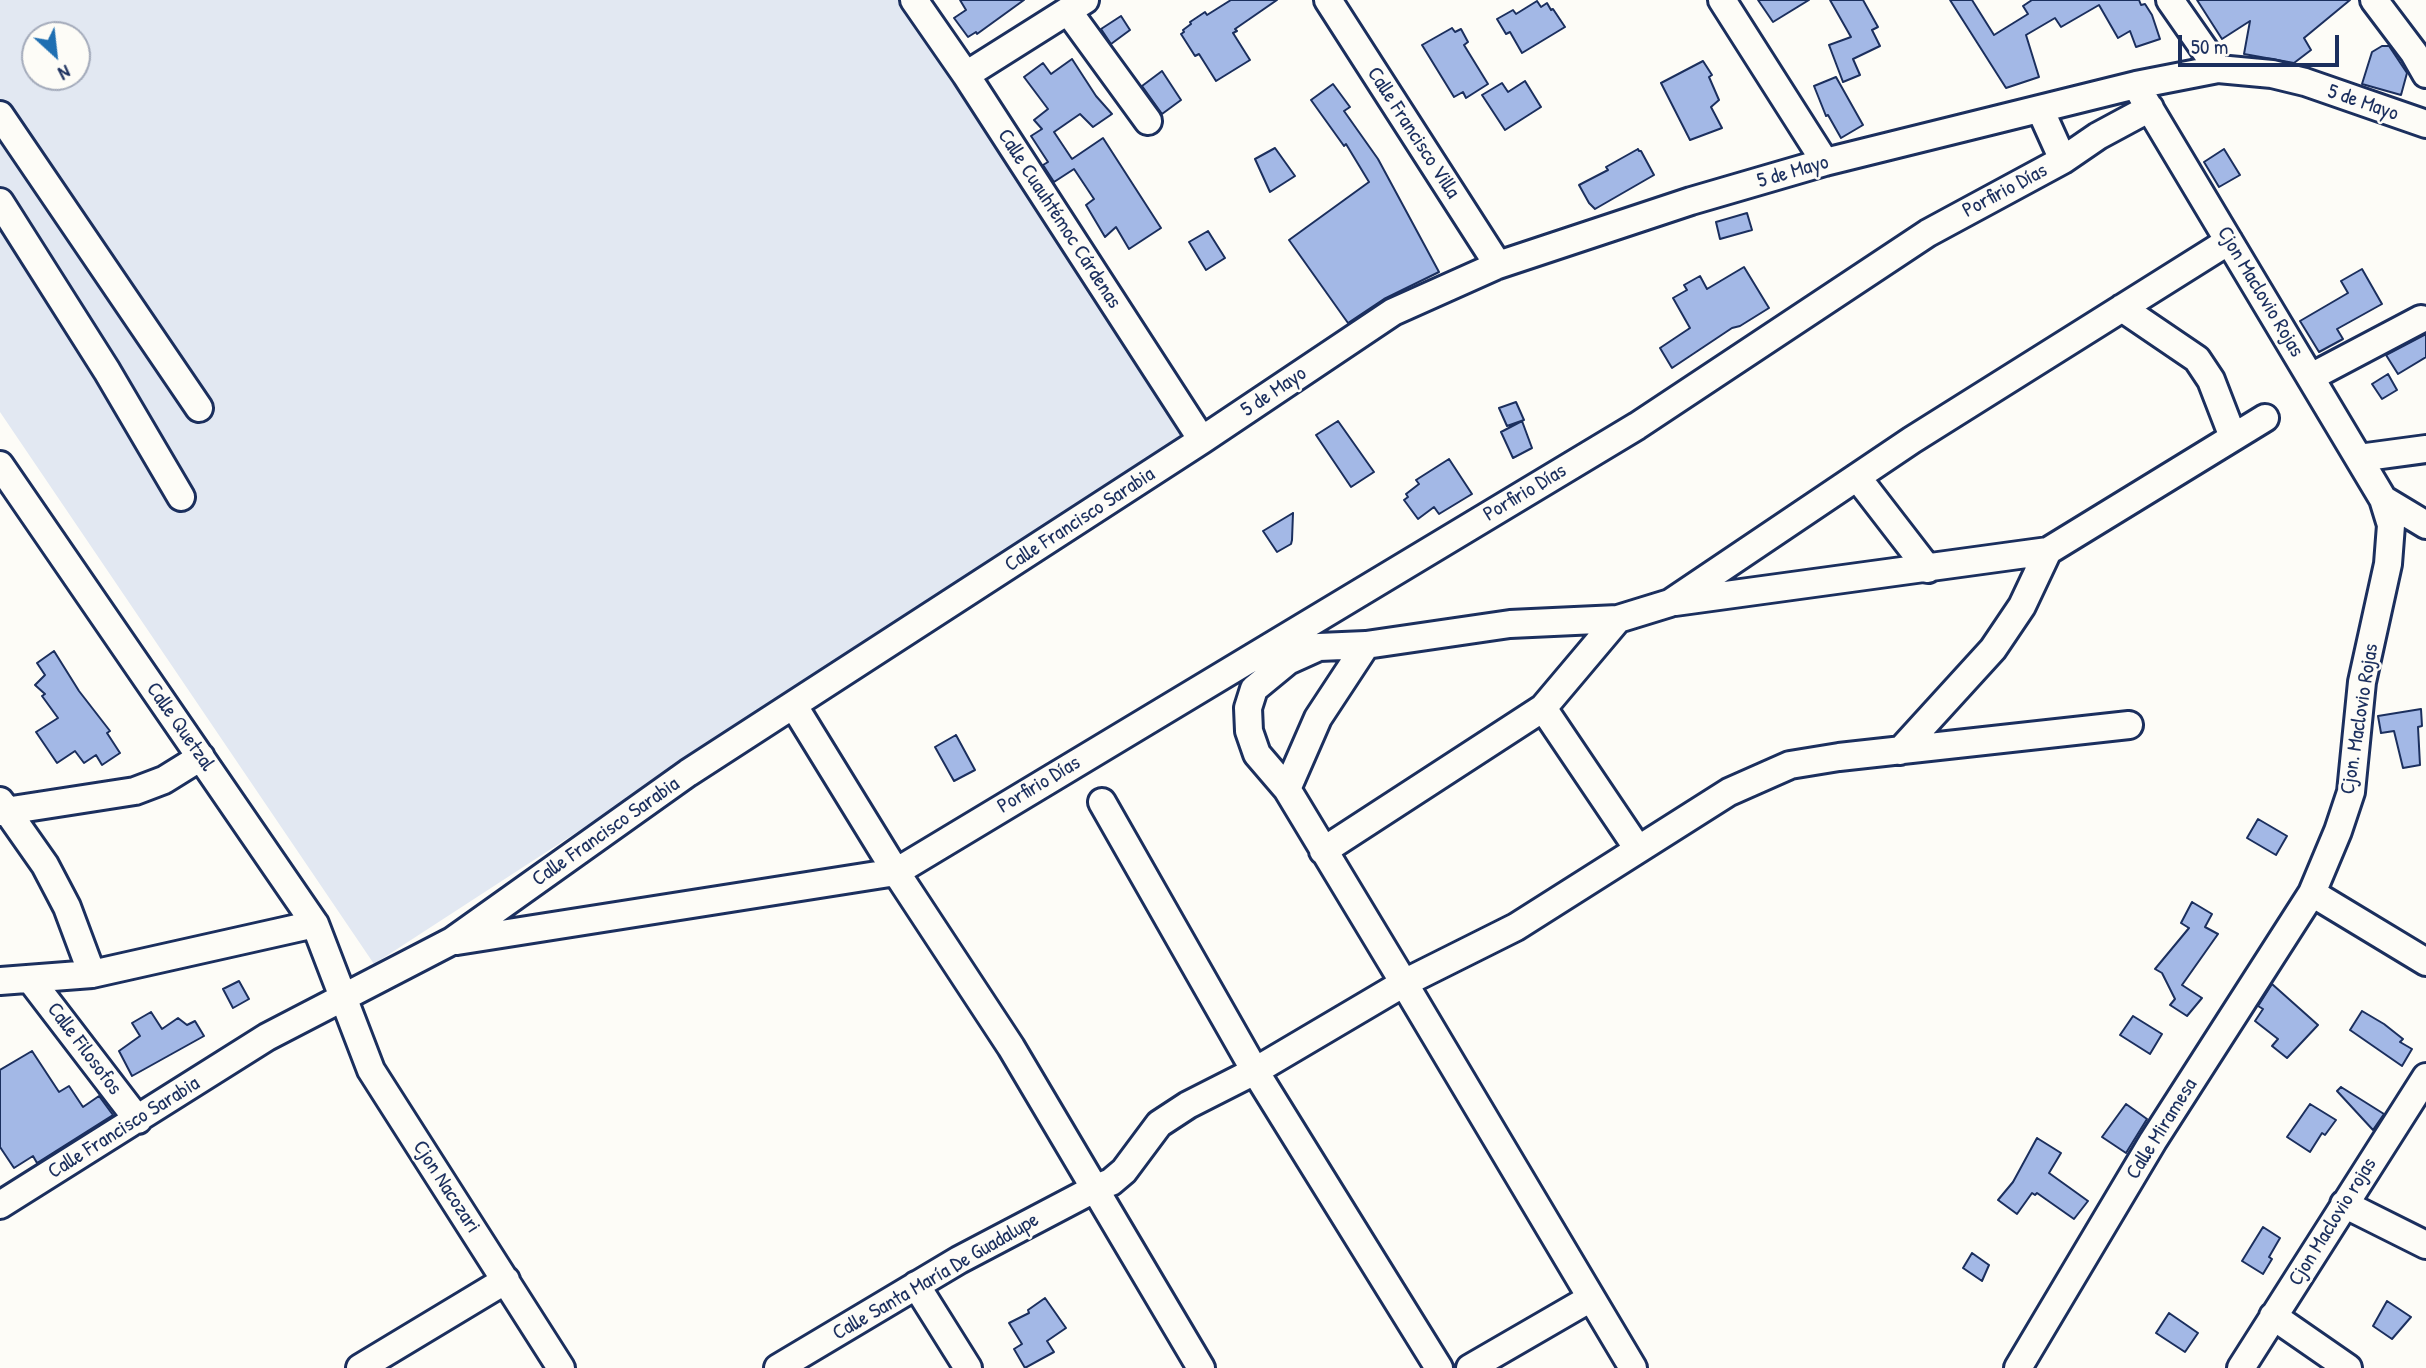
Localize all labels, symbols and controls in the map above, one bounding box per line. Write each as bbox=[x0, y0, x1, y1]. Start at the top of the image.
north arrow bbox=[21, 21, 91, 91]
scale bar bbox=[2181, 21, 2342, 65]
text: 50 m bbox=[2191, 32, 2228, 61]
text: N bbox=[54, 59, 75, 87]
street label: Calle Francisco Villa bbox=[1361, 62, 1465, 204]
street label: 5 de Mayo bbox=[2324, 79, 2402, 127]
street label: Calle Cuauhtémoc Cárdenas bbox=[992, 125, 1126, 313]
street label: 5 de Mayo bbox=[1754, 150, 1832, 194]
street label: Porfirio Días bbox=[1958, 158, 2052, 224]
street label: Cjon Maclovio Rojas bbox=[2211, 222, 2309, 362]
street label: 5 de Mayo bbox=[1237, 361, 1311, 423]
street label: Porfirio Días bbox=[1479, 458, 1571, 528]
street label: Calle Francisco Sarabia bbox=[1000, 462, 1160, 578]
street label: Cjon. Maclovio Rojas bbox=[2336, 642, 2384, 796]
street label: Calle Quetzal bbox=[140, 678, 220, 776]
street label: Porfirio Días bbox=[993, 750, 1085, 820]
street label: Calle Francisco Sarabia bbox=[528, 772, 684, 892]
street label: Calle Filosofos bbox=[41, 998, 127, 1100]
street label: Calle Francisco Sarabia bbox=[44, 1071, 204, 1185]
street label: Calle Miramesa bbox=[2121, 1074, 2203, 1184]
street label: Cjon Nacozari bbox=[407, 1136, 485, 1238]
street label: Cjon Maclovio rojas bbox=[2284, 1153, 2382, 1291]
street label: Calle Santa María De Guadalupe bbox=[828, 1208, 1044, 1346]

